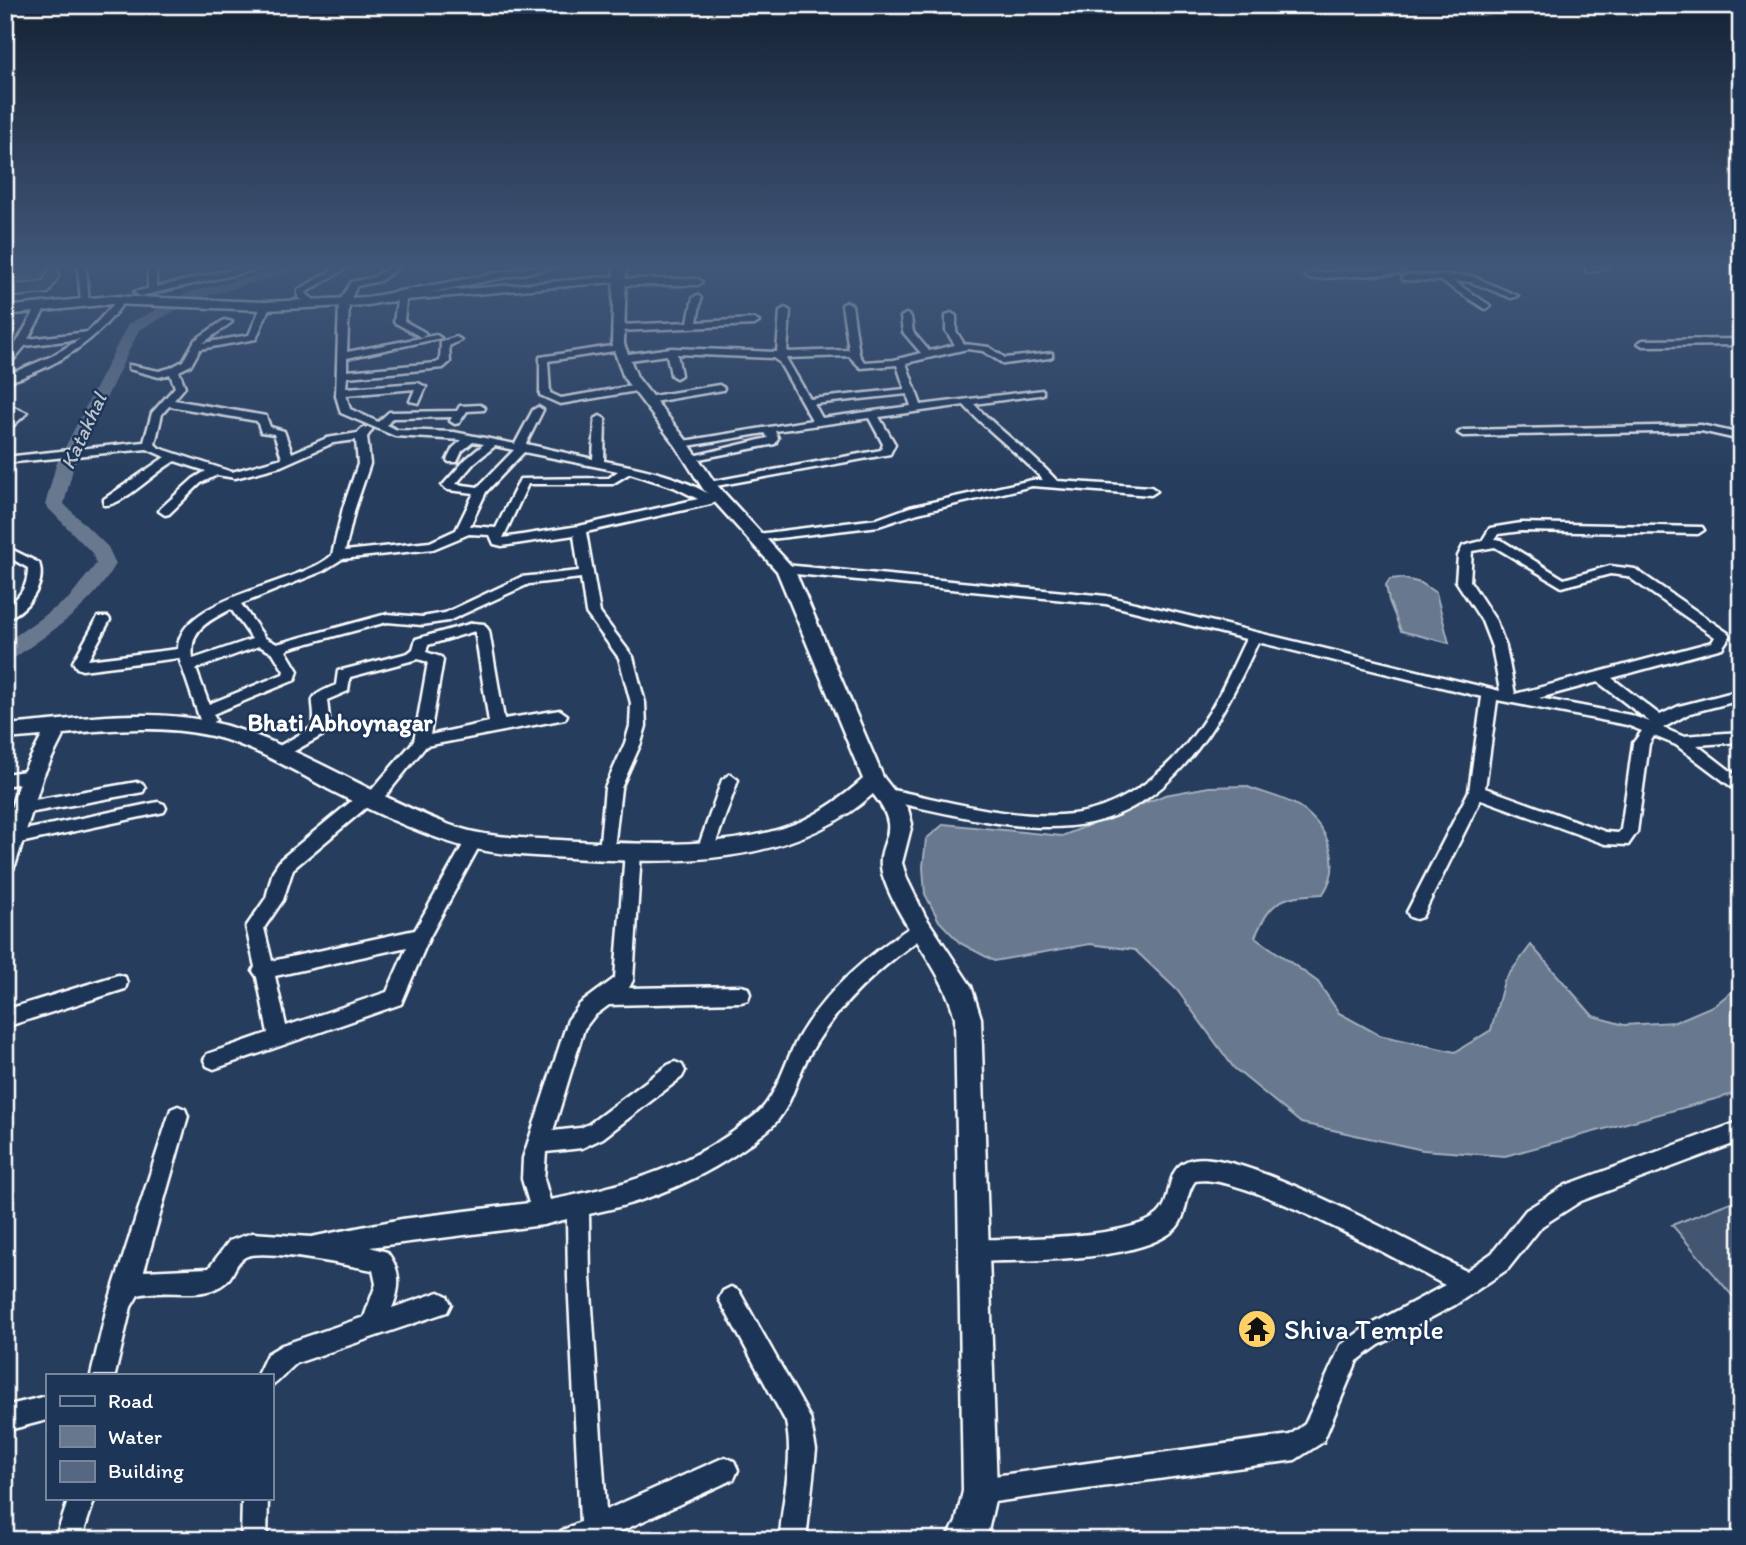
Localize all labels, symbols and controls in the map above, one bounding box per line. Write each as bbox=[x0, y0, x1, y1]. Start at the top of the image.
water label: Katakhal bbox=[55, 387, 112, 473]
district label: Bhati Abhoynagar bbox=[248, 708, 433, 738]
temple icon: Shiva Temple bbox=[1236, 1308, 1278, 1350]
place label: Shiva Temple bbox=[1284, 1312, 1444, 1346]
legend bbox=[46, 1374, 273, 1500]
text: Road bbox=[108, 1388, 154, 1413]
text: Water bbox=[108, 1424, 162, 1449]
text: Building bbox=[108, 1458, 184, 1483]

